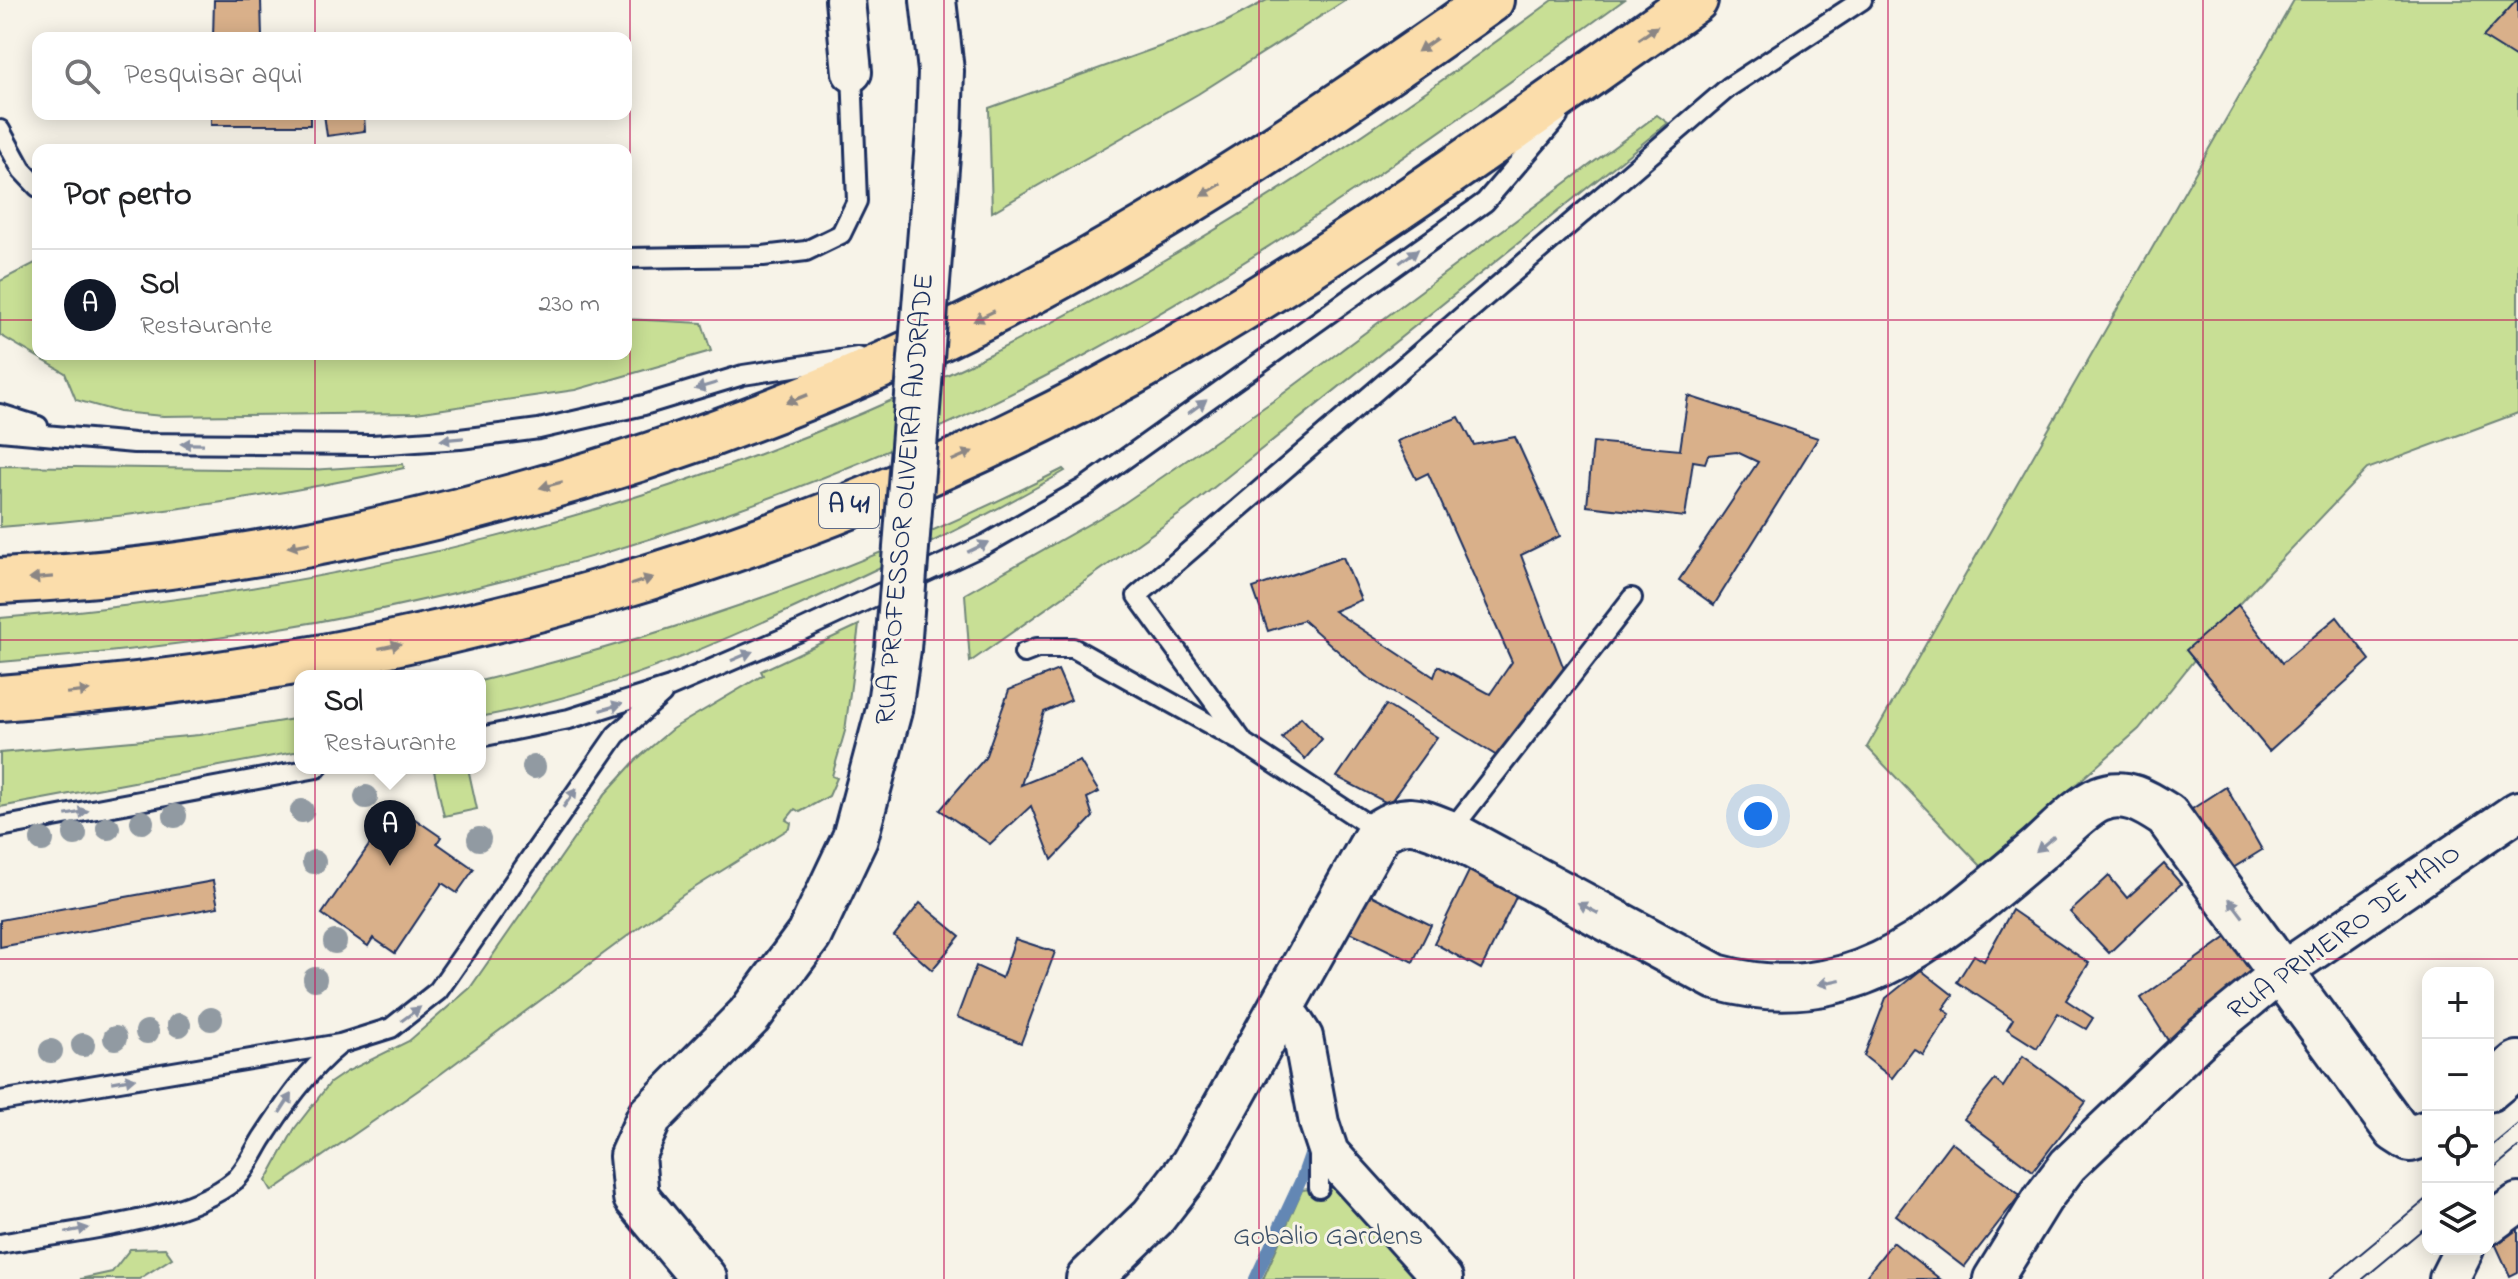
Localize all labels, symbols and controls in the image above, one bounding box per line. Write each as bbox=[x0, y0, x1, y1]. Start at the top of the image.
one-way arrow bbox=[1638, 26, 1659, 41]
search box bbox=[32, 32, 632, 120]
one-way arrow bbox=[1416, 37, 1437, 52]
icon: search bbox=[60, 54, 104, 98]
text: Pesquisar aqui bbox=[124, 54, 303, 98]
text: Por perto bbox=[64, 171, 192, 221]
one-way arrow bbox=[1200, 182, 1222, 196]
one-way arrow bbox=[1398, 249, 1419, 265]
text: Sol bbox=[140, 264, 179, 308]
street label: RUA PROFESSOR OLIVEIRA ANDRADE bbox=[866, 272, 946, 726]
text: A bbox=[82, 286, 98, 324]
text: 230 m bbox=[538, 286, 600, 324]
text: Restaurante bbox=[140, 308, 272, 346]
one-way arrow bbox=[972, 310, 995, 323]
one-way arrow bbox=[694, 380, 718, 393]
one-way arrow bbox=[785, 393, 809, 406]
one-way arrow bbox=[1187, 400, 1207, 416]
one-way arrow bbox=[439, 433, 464, 446]
one-way arrow bbox=[179, 438, 204, 450]
one-way arrow bbox=[950, 450, 974, 463]
one-way arrow bbox=[539, 479, 564, 491]
road number: A 41 bbox=[819, 484, 879, 528]
one-way arrow bbox=[286, 539, 311, 551]
one-way arrow bbox=[967, 540, 990, 554]
one-way arrow bbox=[28, 572, 53, 585]
one-way arrow bbox=[630, 574, 654, 587]
one-way arrow bbox=[378, 639, 403, 652]
one-way arrow bbox=[730, 649, 754, 662]
popup bbox=[294, 670, 486, 774]
text: Sol bbox=[324, 681, 363, 725]
one-way arrow bbox=[66, 686, 91, 699]
one-way arrow bbox=[599, 700, 623, 713]
text: Restaurante bbox=[324, 725, 456, 763]
one-way arrow bbox=[561, 787, 577, 808]
your location bbox=[1738, 796, 1778, 836]
pin: A bbox=[364, 800, 416, 866]
one-way arrow bbox=[64, 807, 89, 819]
street label: RUA PRIMEIRO DE MAIO bbox=[2220, 834, 2470, 1032]
one-way arrow bbox=[2035, 835, 2055, 852]
one-way arrow bbox=[2229, 898, 2245, 918]
one-way arrow bbox=[1577, 902, 1600, 915]
map controls bbox=[2422, 967, 2494, 1255]
button: + bbox=[2422, 967, 2494, 1039]
one-way arrow bbox=[1816, 976, 1841, 989]
one-way arrow bbox=[401, 1007, 422, 1022]
button: − bbox=[2422, 1039, 2494, 1111]
one-way arrow bbox=[112, 1073, 137, 1085]
one-way arrow bbox=[278, 1092, 293, 1114]
button: locate bbox=[2422, 1111, 2494, 1183]
button: layers bbox=[2422, 1183, 2494, 1255]
park label: Gobalio Gardens bbox=[1233, 1217, 1423, 1258]
one-way arrow bbox=[64, 1223, 89, 1235]

